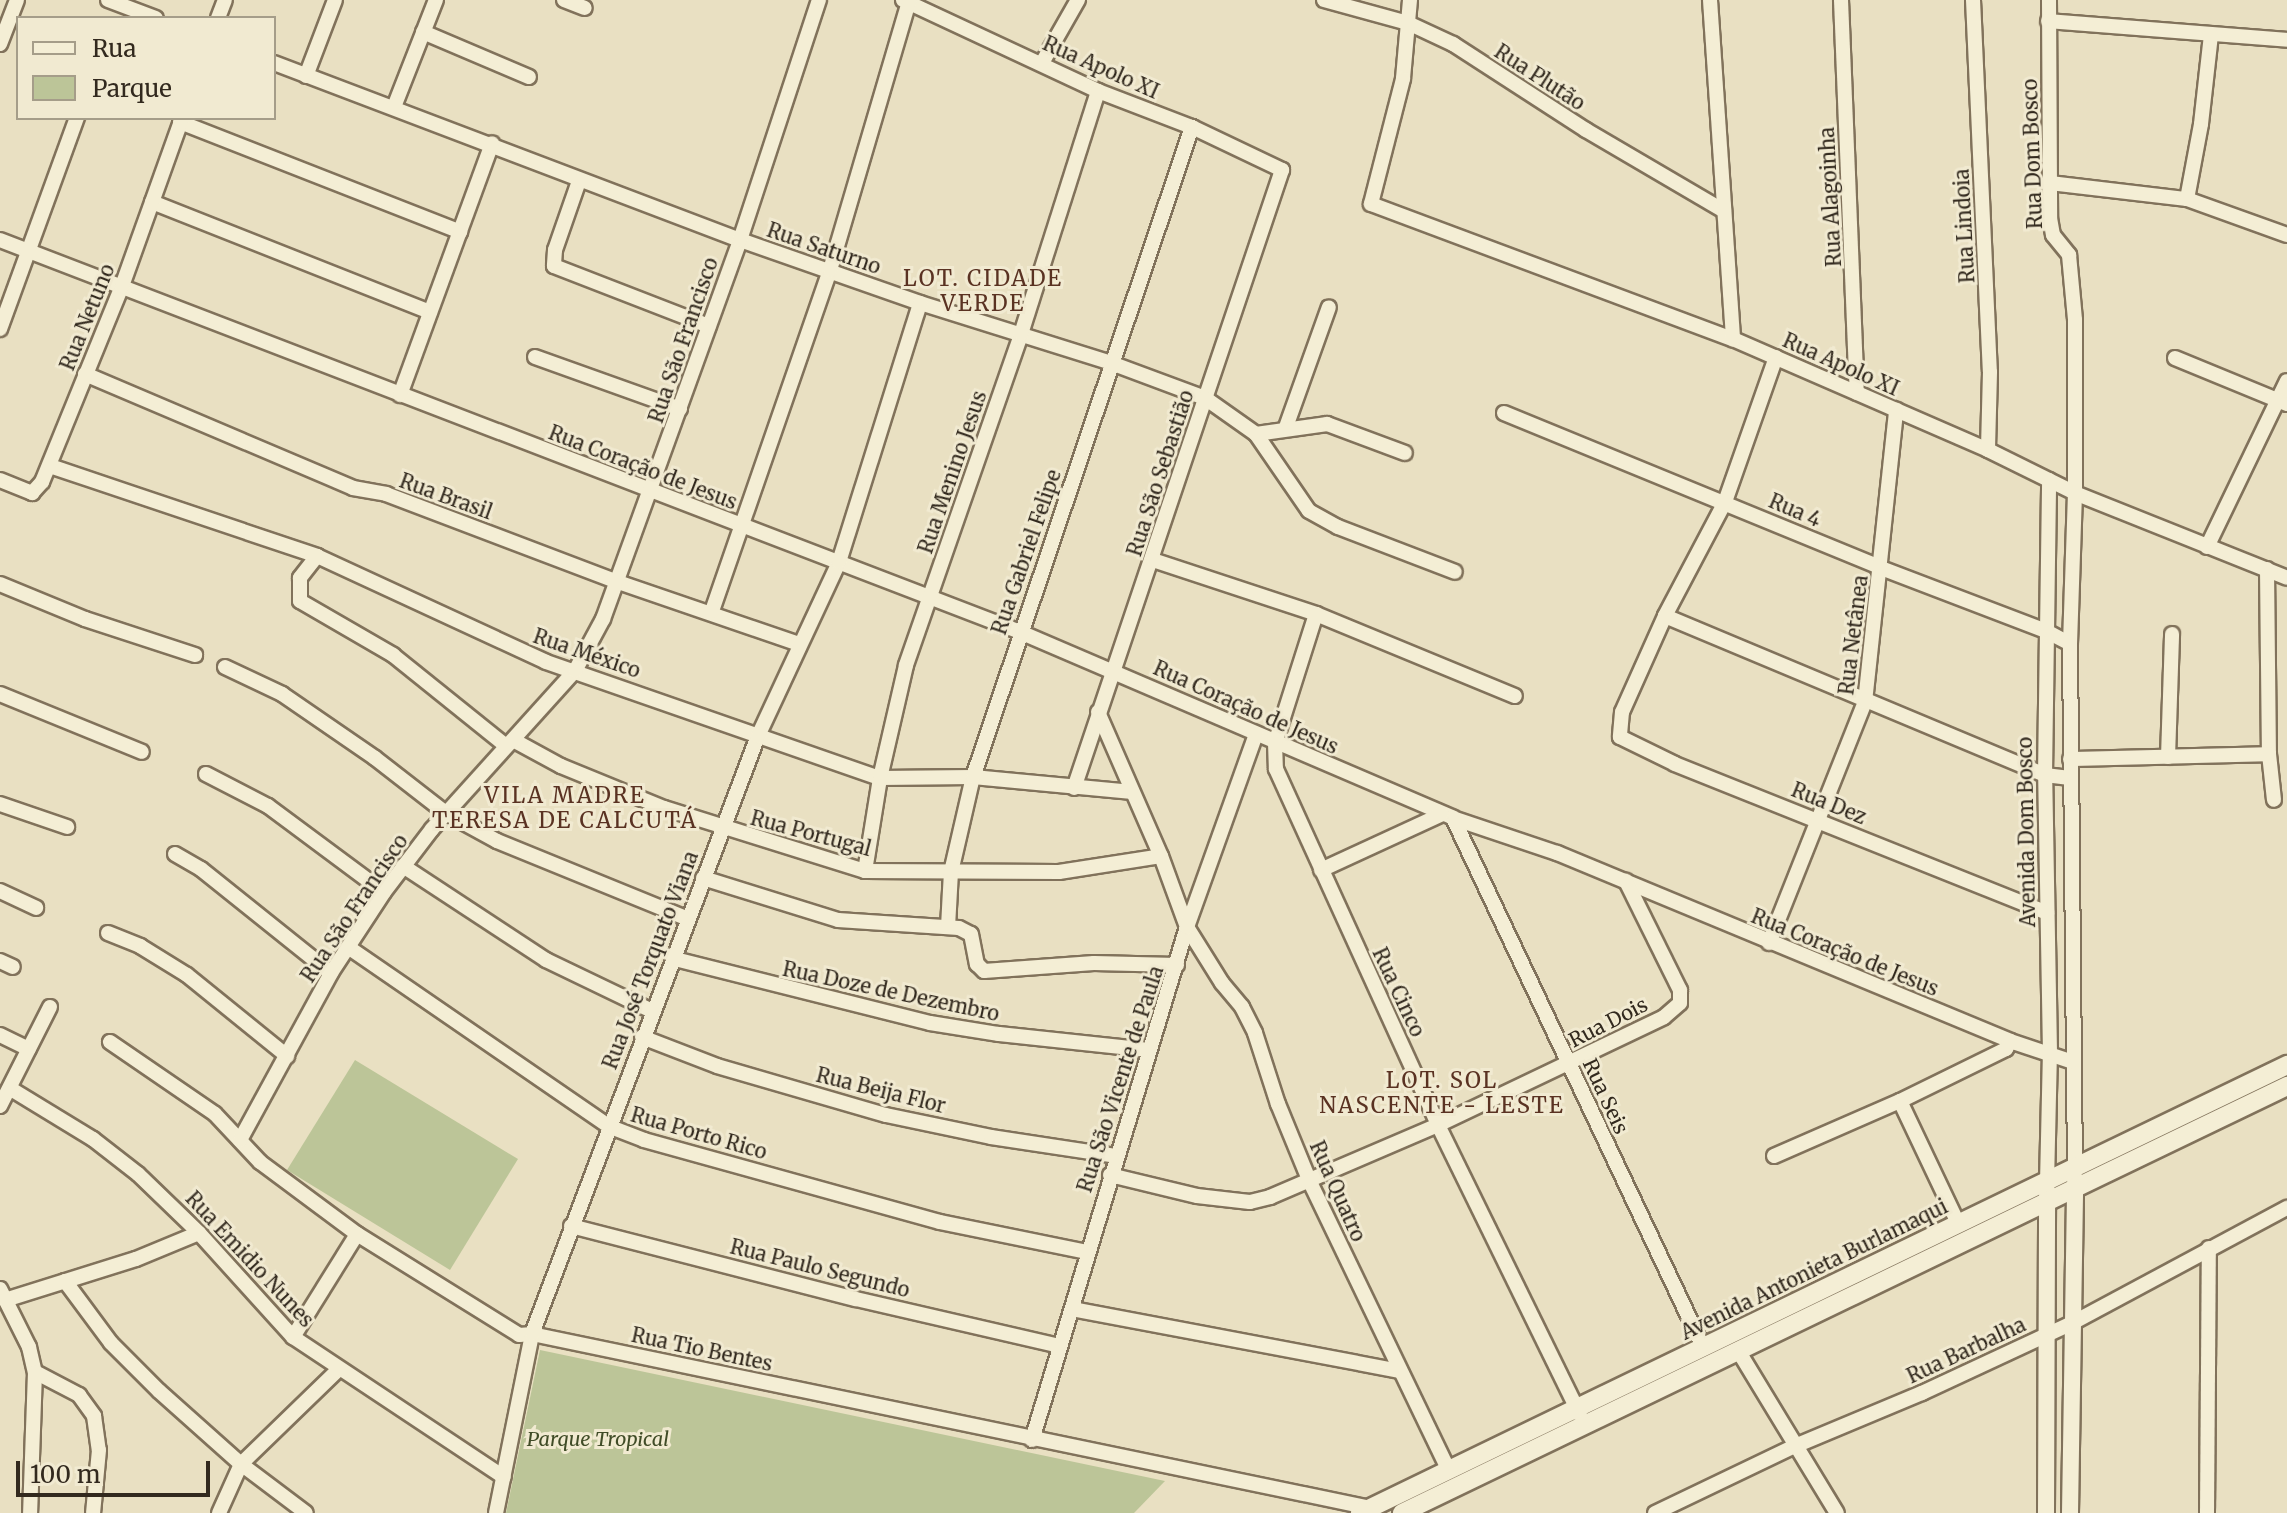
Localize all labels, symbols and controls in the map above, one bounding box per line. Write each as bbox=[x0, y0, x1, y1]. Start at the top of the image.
legend bbox=[16, 16, 276, 120]
street label: Rua Apolo XI bbox=[1039, 31, 1163, 103]
text: Rua bbox=[92, 33, 136, 64]
street label: Rua Plutão bbox=[1490, 39, 1590, 115]
text: Parque bbox=[92, 73, 172, 104]
street label: Rua Dom Bosco bbox=[2017, 78, 2047, 230]
street label: Rua Alagoinha bbox=[1814, 126, 1846, 268]
street label: Rua Lindoia bbox=[1949, 168, 1979, 284]
street label: Rua Saturno bbox=[764, 217, 884, 279]
street label: Rua São Francisco bbox=[643, 254, 723, 426]
street label: Rua Netuno bbox=[55, 260, 119, 374]
district label: LOT. CIDADE VERDE bbox=[903, 265, 1063, 316]
street label: Rua Apolo XI bbox=[1779, 328, 1903, 400]
street label: Rua Menino Jesus bbox=[913, 387, 991, 557]
street label: Rua São Sebastião bbox=[1122, 387, 1198, 559]
street label: Rua Coração de Jesus bbox=[545, 420, 741, 514]
street label: Rua Gabriel Felipe bbox=[987, 466, 1065, 638]
street label: Rua Brasil bbox=[396, 468, 496, 524]
street label: Rua 4 bbox=[1765, 488, 1825, 532]
street label: Rua Netânea bbox=[1834, 574, 1872, 696]
street label: Rua México bbox=[530, 623, 644, 683]
street label: Rua Coração de Jesus bbox=[1150, 655, 1342, 759]
street label: Avenida Dom Bosco bbox=[2012, 737, 2040, 927]
street label: Rua Dez bbox=[1788, 777, 1870, 829]
district label: VILA MADRE TERESA DE CALCUTÁ bbox=[432, 782, 698, 834]
street label: Rua Portugal bbox=[748, 805, 874, 861]
street label: Rua São Francisco bbox=[296, 829, 412, 987]
street label: Rua José Torquato Viana bbox=[597, 848, 703, 1072]
street label: Rua Coração de Jesus bbox=[1748, 903, 1942, 1001]
street label: Rua Cinco bbox=[1368, 944, 1430, 1040]
street label: Rua Doze de Dezembro bbox=[781, 956, 1001, 1026]
street label: Rua São Vicente de Paula bbox=[1072, 963, 1168, 1195]
street label: Rua Dois bbox=[1565, 992, 1651, 1052]
street label: Rua Seis bbox=[1578, 1054, 1634, 1138]
street label: Rua Beija Flor bbox=[814, 1062, 948, 1118]
district label: LOT. SOL NASCENTE - LESTE bbox=[1319, 1067, 1565, 1118]
street label: Rua Porto Rico bbox=[628, 1102, 770, 1164]
street label: Rua Quatro bbox=[1305, 1137, 1371, 1245]
street label: Rua Emidio Nunes bbox=[181, 1186, 319, 1332]
street label: Avenida Antonieta Burlamaqui bbox=[1677, 1194, 1951, 1344]
street label: Rua Paulo Segundo bbox=[728, 1234, 912, 1302]
street label: Rua Barbalha bbox=[1903, 1312, 2029, 1388]
street label: Rua Tio Bentes bbox=[629, 1322, 775, 1376]
park label: Parque Tropical bbox=[527, 1426, 669, 1450]
scale bar bbox=[20, 1445, 214, 1495]
text: 100 m bbox=[30, 1459, 100, 1490]

